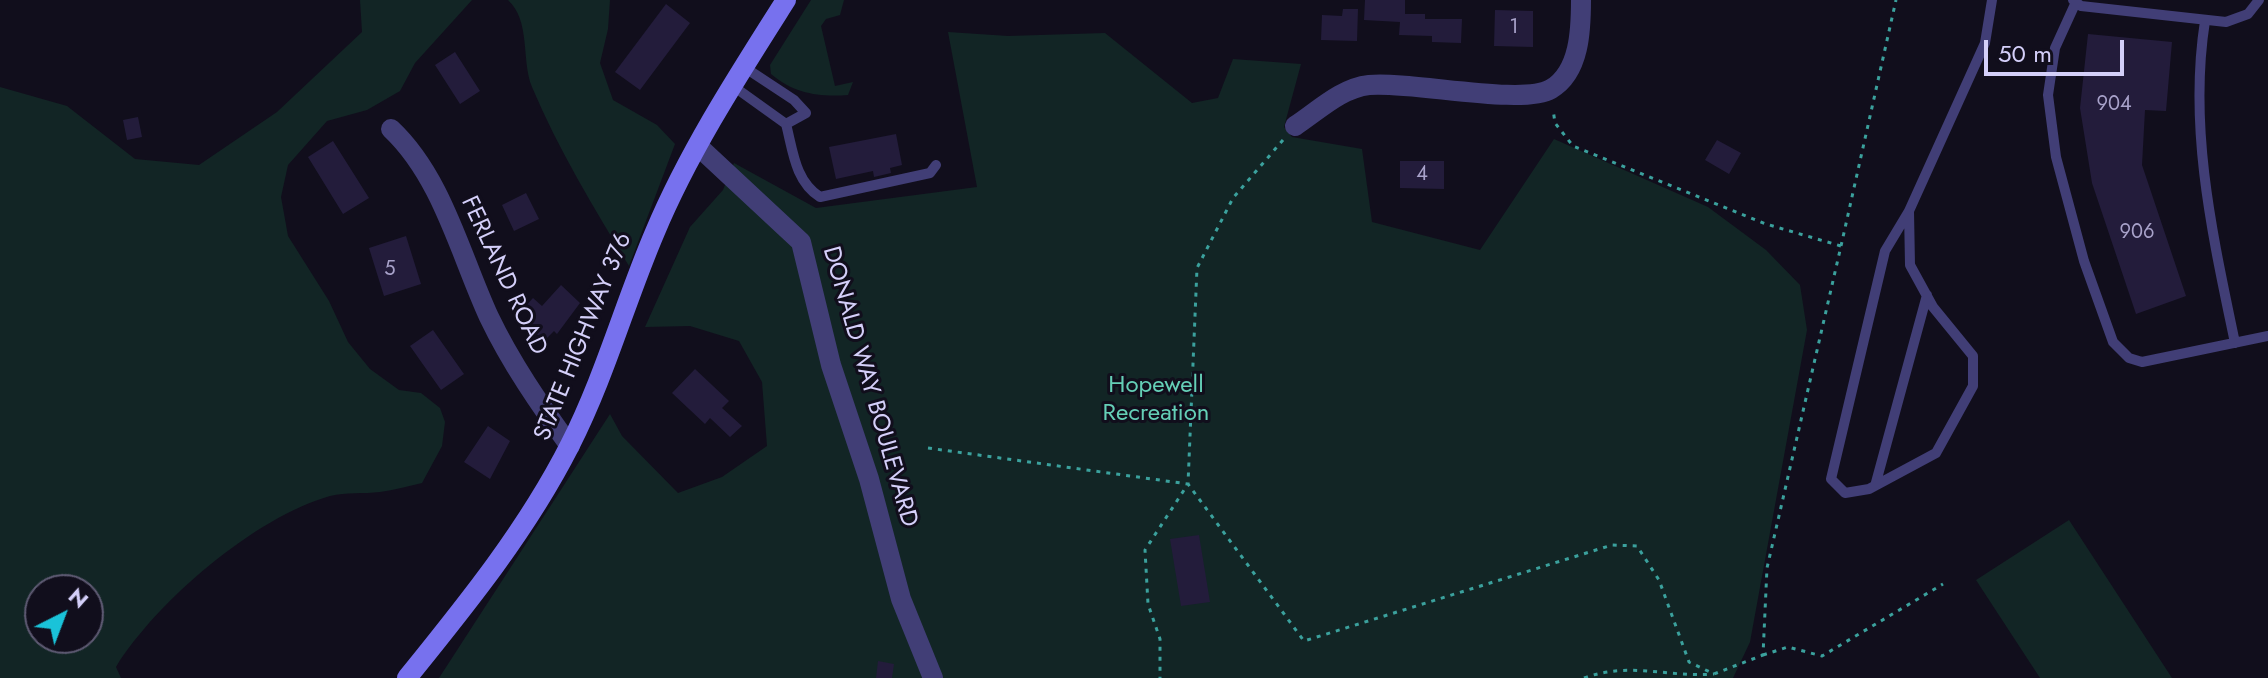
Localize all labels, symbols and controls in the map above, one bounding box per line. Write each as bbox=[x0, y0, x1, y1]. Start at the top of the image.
house number: 1 bbox=[1510, 16, 1518, 40]
scale bar bbox=[1988, 24, 2128, 74]
text: 50 m bbox=[1998, 36, 2052, 71]
house number: 904 bbox=[2096, 93, 2132, 117]
house number: 4 bbox=[1416, 163, 1428, 187]
street label: FERLAND ROAD bbox=[454, 192, 552, 360]
house number: 906 bbox=[2119, 221, 2155, 245]
street label: STATE HIGHWAY 376 bbox=[529, 229, 639, 445]
street label: DONALD WAY BOULEVARD bbox=[815, 243, 923, 531]
house number: 5 bbox=[384, 258, 396, 282]
park label: Hopewell Recreation bbox=[1103, 372, 1209, 428]
north arrow bbox=[24, 574, 104, 654]
text: N bbox=[62, 580, 96, 615]

